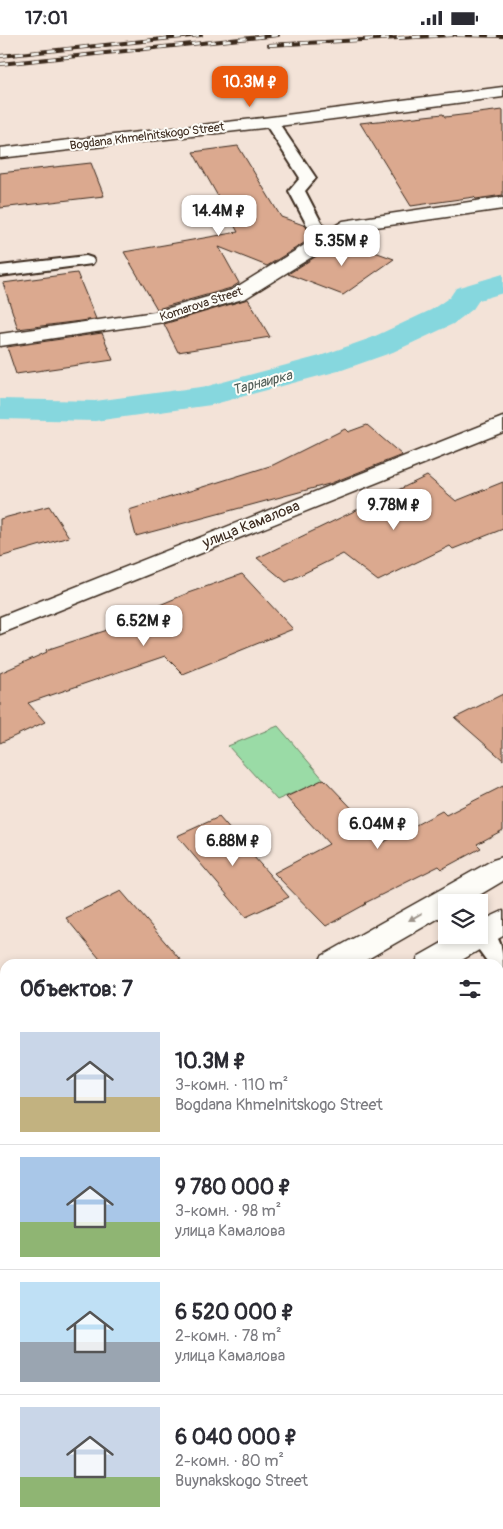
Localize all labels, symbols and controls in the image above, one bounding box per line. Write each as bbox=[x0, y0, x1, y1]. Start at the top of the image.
text: 17:01 bbox=[25, 6, 68, 30]
pin: 10.3M ₽ bbox=[204, 65, 296, 108]
text: 10.3M ₽ bbox=[223, 72, 277, 92]
street label: Bogdana Khmelnitskogo Street bbox=[69, 120, 225, 153]
pin: 14.4M ₽ bbox=[173, 195, 265, 237]
text: 14.4M ₽ bbox=[193, 201, 245, 221]
pin: 5.35M ₽ bbox=[296, 225, 388, 267]
text: 5.35M ₽ bbox=[315, 231, 369, 251]
street label: Komarova Street bbox=[158, 284, 245, 325]
water label: Тарнаирка bbox=[230, 366, 295, 399]
pin: 9.78M ₽ bbox=[348, 489, 440, 531]
text: 9.78M ₽ bbox=[368, 495, 420, 515]
street label: улица Камалова bbox=[199, 496, 303, 553]
pin: 6.52M ₽ bbox=[98, 605, 190, 647]
text: 6.52M ₽ bbox=[116, 611, 172, 631]
pin: 6.04M ₽ bbox=[332, 807, 424, 850]
text: 6.04M ₽ bbox=[349, 814, 407, 834]
pin: 6.88M ₽ bbox=[187, 825, 279, 867]
text: 6.88M ₽ bbox=[206, 831, 260, 851]
map controls bbox=[438, 894, 488, 944]
button: layers bbox=[438, 894, 488, 944]
one-way arrow bbox=[408, 912, 421, 921]
icon: filters bbox=[456, 975, 484, 1003]
text: Объектов: 7 bbox=[20, 976, 133, 1003]
text: 10.3M ₽ bbox=[175, 1048, 246, 1075]
icon: home bbox=[60, 1052, 120, 1112]
text: 3-комн. · 110 m² bbox=[175, 1075, 288, 1095]
text: Bogdana Khmelnitskogo Street bbox=[175, 1095, 383, 1115]
text: 9 780 000 ₽ bbox=[175, 1174, 291, 1201]
icon: home bbox=[60, 1177, 120, 1237]
text: 3-комн. · 98 m² bbox=[175, 1201, 281, 1221]
text: улица Камалова bbox=[175, 1221, 285, 1241]
text: 6 520 000 ₽ bbox=[175, 1299, 294, 1326]
icon: home bbox=[60, 1302, 120, 1362]
text: 2-комн. · 78 m² bbox=[175, 1326, 281, 1346]
text: улица Камалова bbox=[175, 1346, 285, 1366]
text: 6 040 000 ₽ bbox=[175, 1424, 297, 1451]
icon: home bbox=[60, 1427, 120, 1487]
text: 2-комн. · 80 m² bbox=[175, 1451, 284, 1471]
text: Buynakskogo Street bbox=[175, 1471, 308, 1491]

